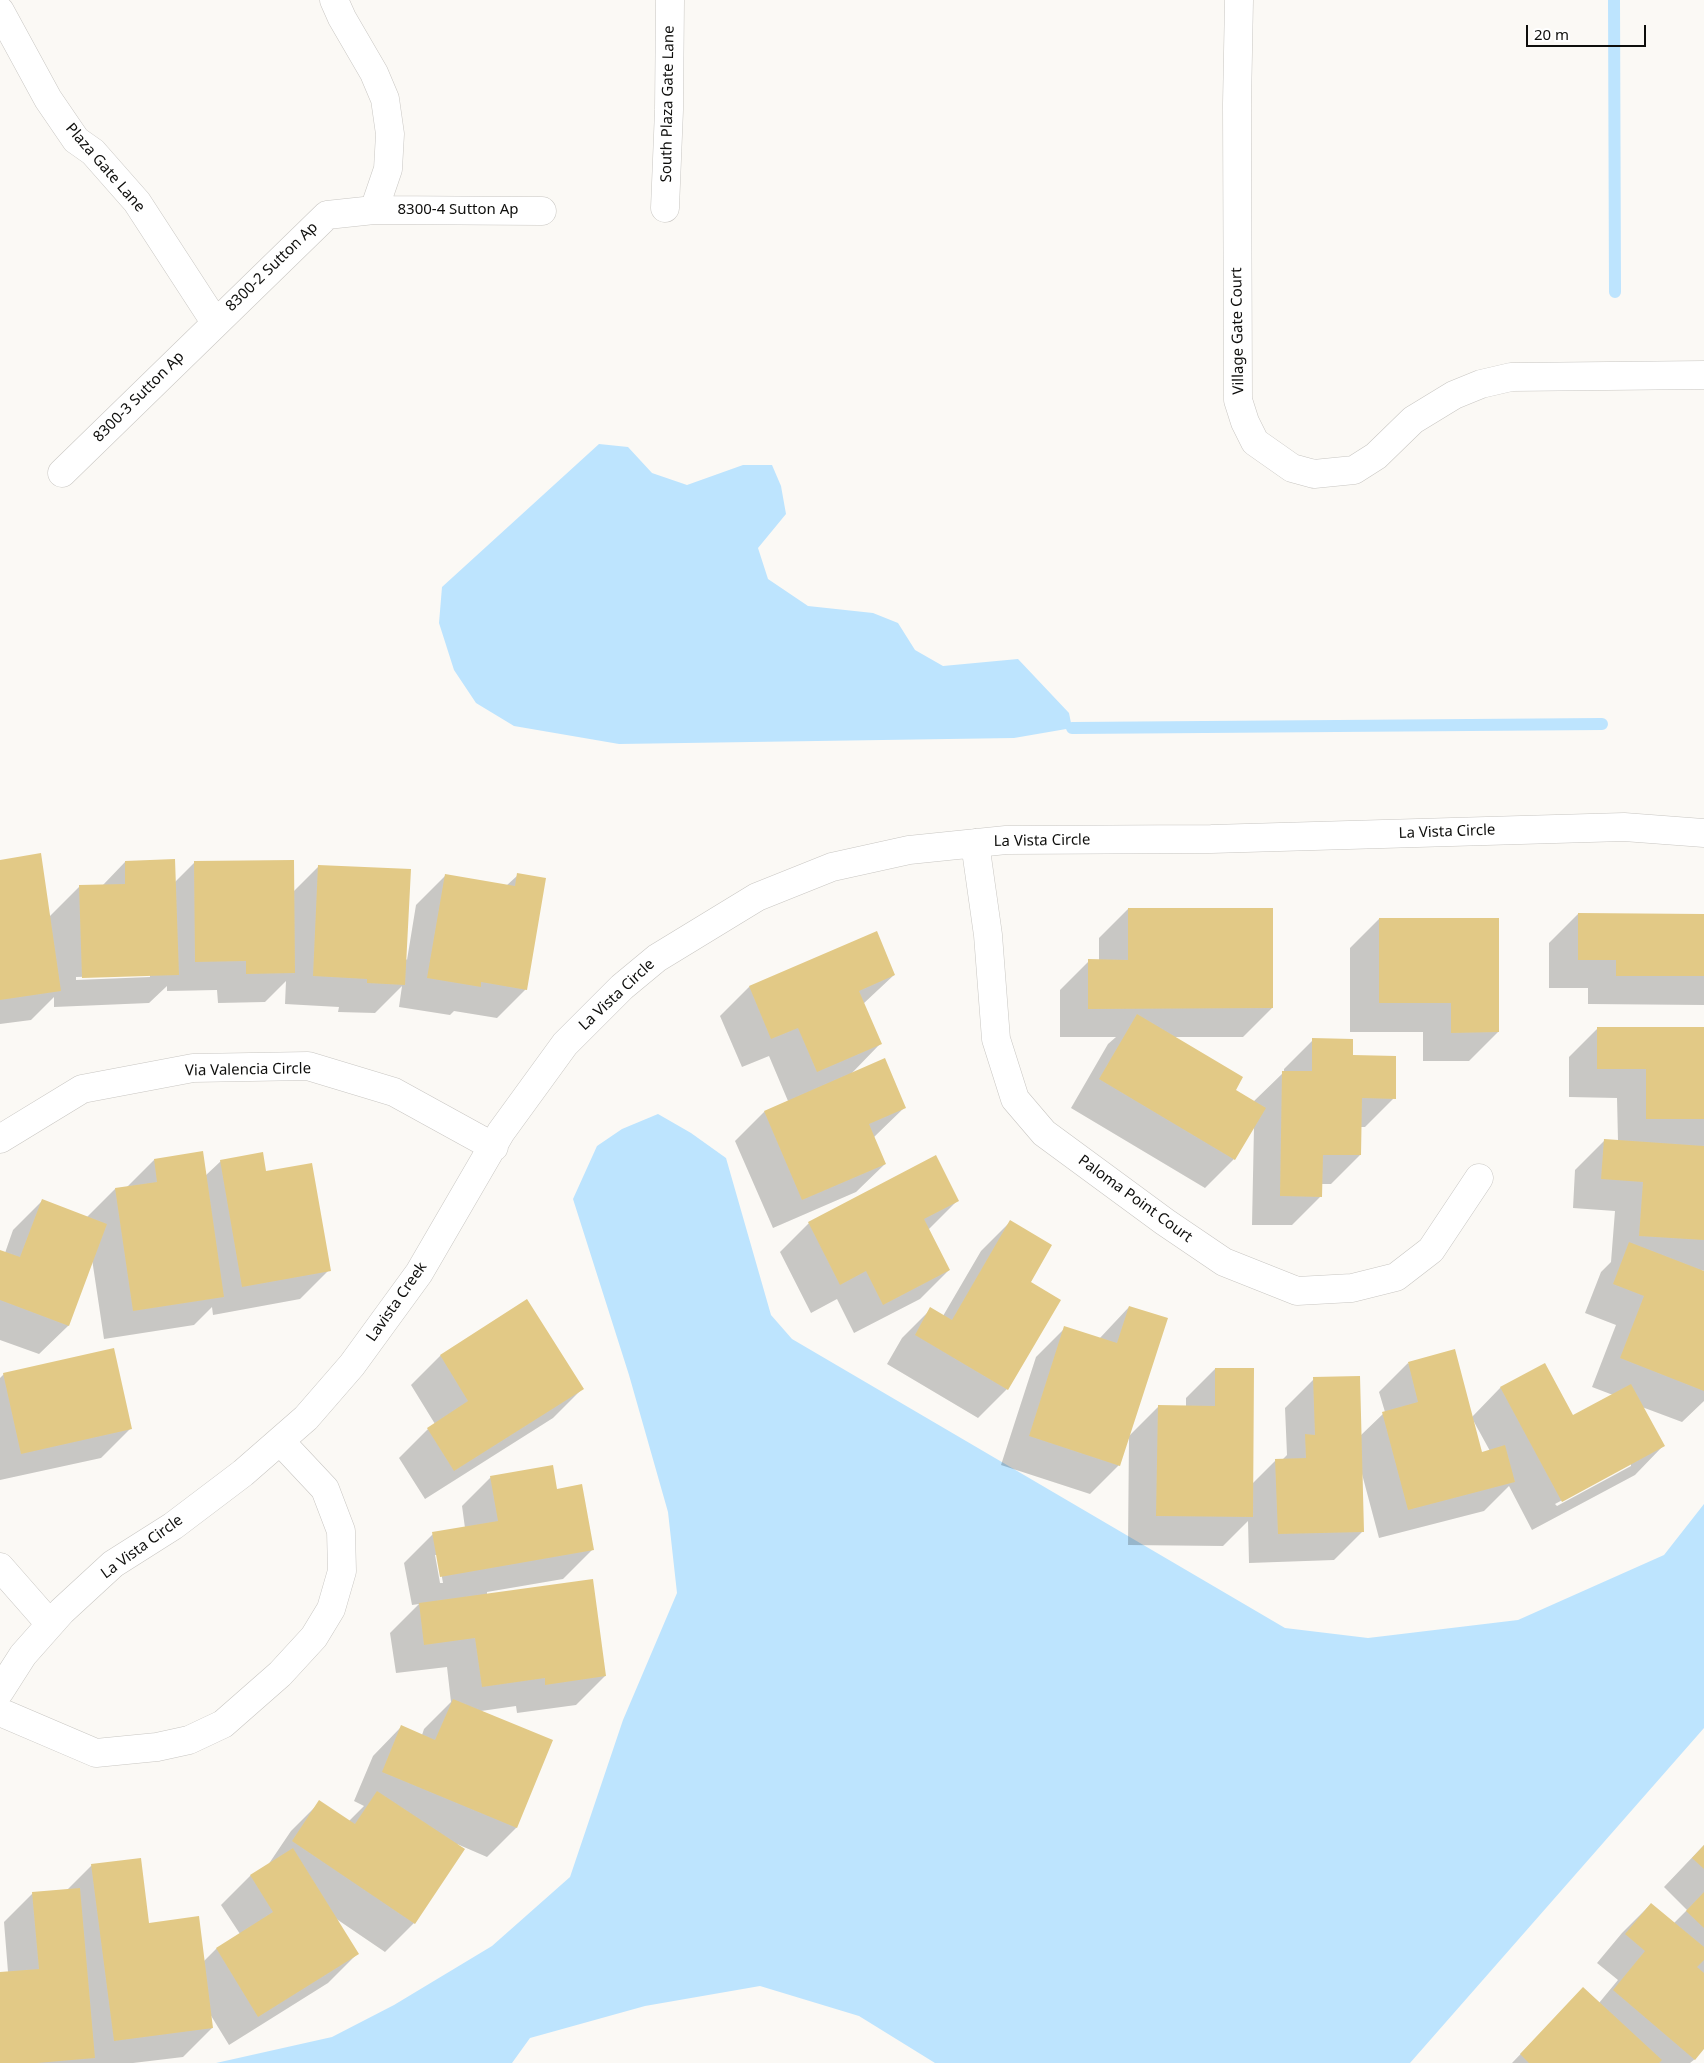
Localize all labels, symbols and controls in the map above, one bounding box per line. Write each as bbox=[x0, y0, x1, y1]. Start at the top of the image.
scale bar bbox=[1529, 15, 1649, 47]
text: 20 m bbox=[1534, 24, 1569, 44]
street label: South Plaza Gate Lane bbox=[658, 25, 678, 183]
street label: Plaza Gate Lane bbox=[62, 120, 148, 216]
street label: 8300-4 Sutton Ap bbox=[397, 201, 519, 219]
street label: 8300-2 Sutton Ap bbox=[222, 218, 322, 316]
street label: Village Gate Court bbox=[1228, 267, 1248, 395]
street label: 8300-3 Sutton Ap bbox=[90, 348, 188, 446]
street label: La Vista Circle bbox=[1398, 821, 1496, 843]
street label: La Vista Circle bbox=[993, 831, 1091, 851]
street label: La Vista Circle bbox=[575, 955, 659, 1035]
street label: Via Valencia Circle bbox=[185, 1060, 311, 1080]
street label: Paloma Point Court bbox=[1074, 1152, 1196, 1246]
street label: Lavista Creek bbox=[363, 1259, 431, 1345]
street label: La Vista Circle bbox=[98, 1511, 186, 1583]

